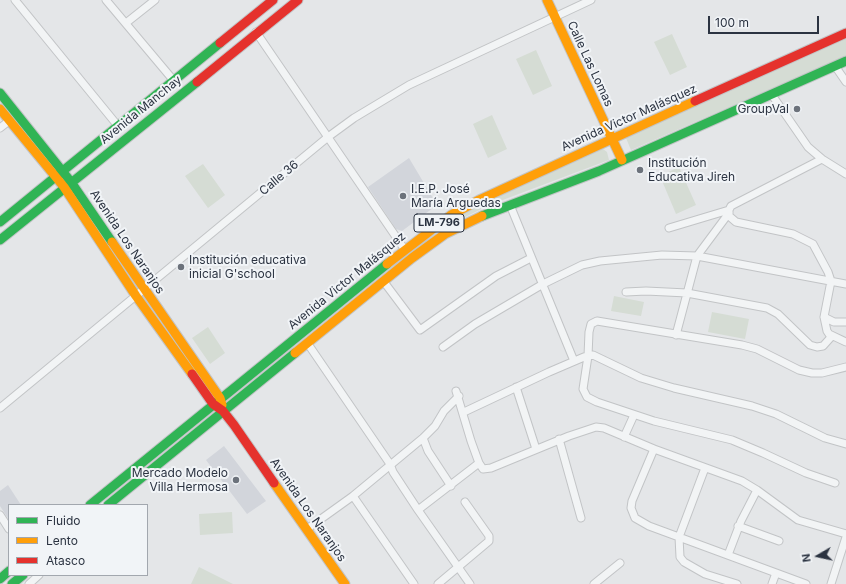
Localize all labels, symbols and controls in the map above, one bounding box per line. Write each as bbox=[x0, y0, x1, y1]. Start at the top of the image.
scale bar bbox=[710, 8, 821, 34]
text: 100 m bbox=[715, 15, 749, 30]
street label: Calle Las Lomas bbox=[564, 19, 616, 109]
street label: Avenida Manchay bbox=[97, 73, 185, 147]
street label: Avenida Victor Malásquez bbox=[559, 82, 699, 154]
place label: GroupVal bbox=[737, 102, 789, 116]
marker: GroupVal bbox=[792, 104, 802, 114]
place label: Institución Educativa Jireh bbox=[648, 156, 735, 184]
street label: Calle 36 bbox=[257, 158, 301, 198]
marker: Institución Educativa Jireh bbox=[635, 165, 645, 175]
place label: I.E.P. José María Arguedas bbox=[411, 182, 501, 210]
street label: Avenida Los Naranjos bbox=[87, 187, 167, 297]
marker: I.E.P. José María Arguedas bbox=[398, 191, 408, 201]
road number: LM-796 bbox=[414, 214, 464, 232]
street label: Avenida Victor Malásquez bbox=[285, 229, 409, 333]
place label: Institución educativa inicial G'school bbox=[189, 253, 306, 281]
marker: Institución educativa inicial G'school bbox=[176, 262, 186, 272]
street label: Avenida Los Naranjos bbox=[267, 456, 349, 564]
place label: Mercado Modelo Villa Hermosa bbox=[132, 466, 228, 494]
marker: Mercado Modelo Villa Hermosa bbox=[231, 475, 241, 485]
legend bbox=[8, 504, 148, 576]
text: Fluido bbox=[46, 513, 81, 528]
text: Lento bbox=[46, 533, 78, 548]
north arrow bbox=[798, 536, 838, 576]
text: Atasco bbox=[46, 553, 85, 568]
text: N bbox=[799, 553, 814, 563]

